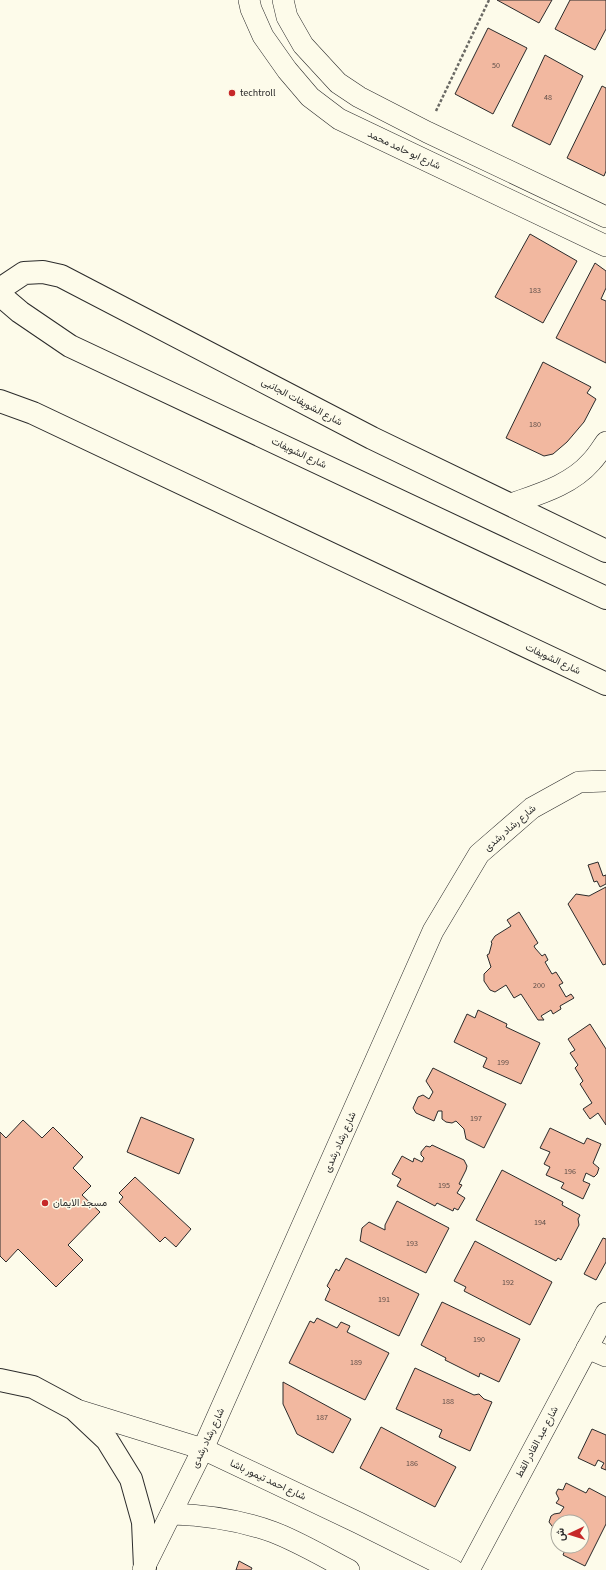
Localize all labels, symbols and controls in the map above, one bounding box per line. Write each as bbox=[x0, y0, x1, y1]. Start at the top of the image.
house number: 50 bbox=[492, 60, 500, 71]
place label: techtroll bbox=[240, 86, 276, 100]
marker: techtroll bbox=[227, 88, 237, 98]
house number: 48 bbox=[544, 92, 552, 103]
street label: شارع ابو حامد محمد bbox=[365, 127, 443, 173]
house number: 183 bbox=[529, 285, 541, 296]
street label: شارع الشويفات الجانبى bbox=[259, 375, 345, 429]
house number: 180 bbox=[529, 419, 541, 430]
street label: شارع الشويفات bbox=[269, 434, 329, 472]
street label: شارع الشويفات bbox=[523, 640, 583, 678]
street label: شارع رشاد رشدى bbox=[481, 801, 539, 855]
house number: 200 bbox=[533, 980, 545, 991]
house number: 199 bbox=[497, 1057, 509, 1068]
street label: شارع رشاد رشدى bbox=[320, 1109, 360, 1175]
house number: 197 bbox=[470, 1113, 482, 1124]
house number: 196 bbox=[564, 1166, 576, 1177]
house number: 195 bbox=[438, 1180, 450, 1191]
place label: مسجد الايمان bbox=[53, 1196, 107, 1210]
marker: مسجد الايمان bbox=[40, 1198, 50, 1208]
house number: 194 bbox=[534, 1217, 546, 1228]
house number: 193 bbox=[406, 1238, 418, 1249]
house number: 192 bbox=[502, 1277, 514, 1288]
house number: 191 bbox=[378, 1294, 390, 1305]
house number: 190 bbox=[473, 1334, 485, 1345]
house number: 189 bbox=[350, 1357, 362, 1368]
house number: 188 bbox=[442, 1396, 454, 1407]
street label: شارع عبد القادر القط bbox=[512, 1404, 562, 1480]
street label: شارع رشاد رشدى bbox=[188, 1406, 228, 1470]
house number: 187 bbox=[316, 1412, 328, 1423]
street label: شارع احمد تيمور باشا bbox=[228, 1456, 308, 1504]
house number: 186 bbox=[406, 1458, 418, 1469]
north arrow bbox=[550, 1514, 590, 1554]
text: ش bbox=[553, 1528, 568, 1542]

